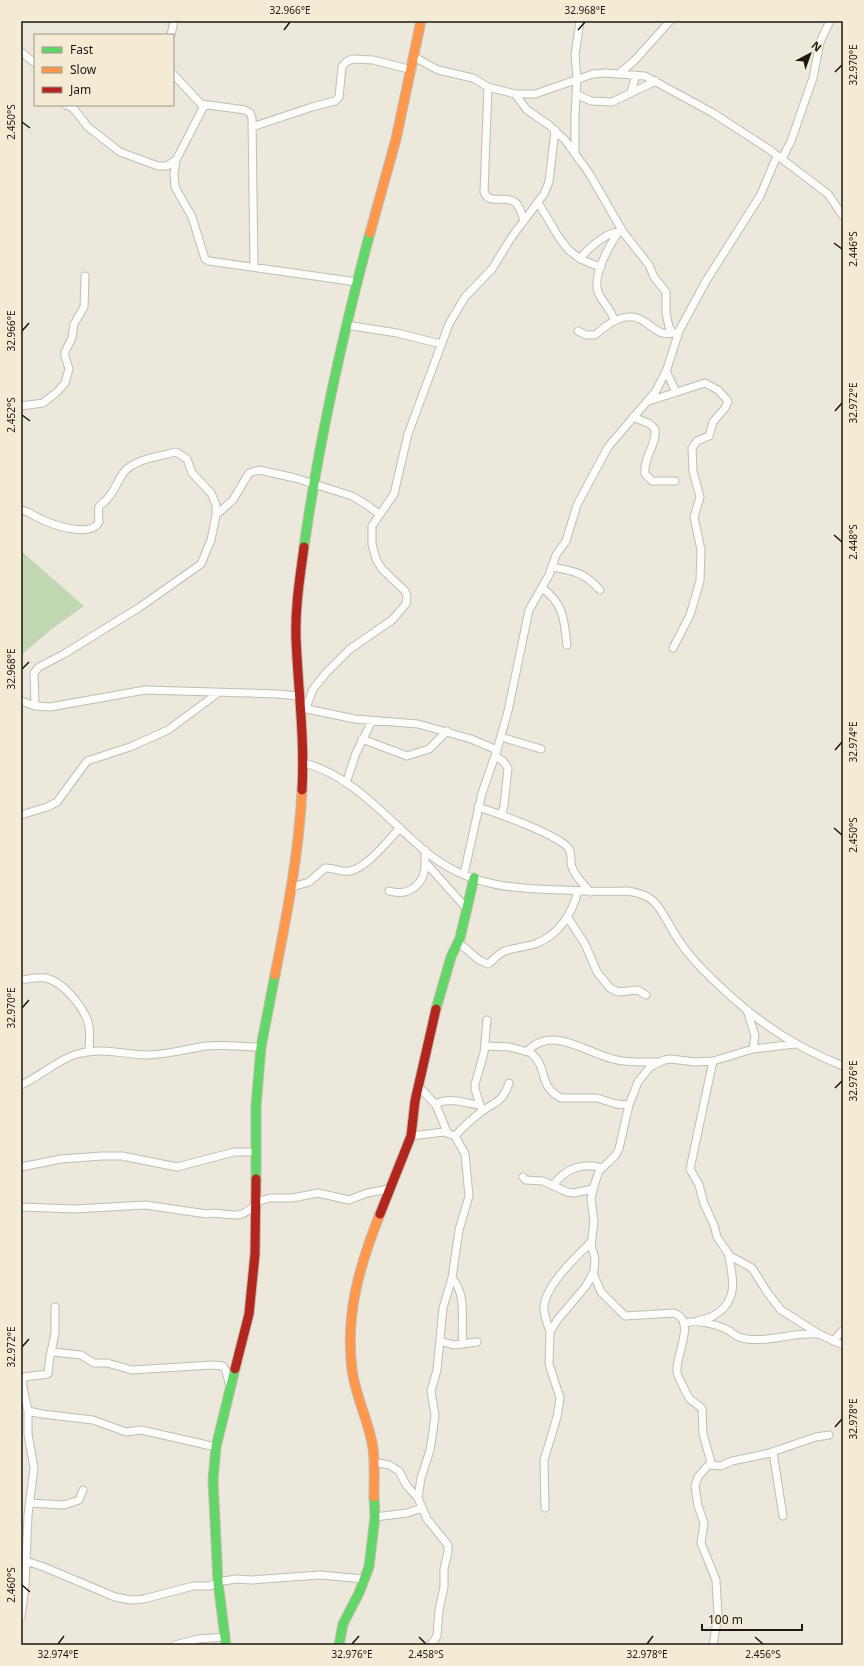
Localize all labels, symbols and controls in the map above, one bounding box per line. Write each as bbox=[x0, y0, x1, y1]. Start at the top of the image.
text: 32.966°E bbox=[269, 3, 311, 17]
text: 32.968°E bbox=[564, 3, 606, 17]
legend bbox=[34, 34, 174, 106]
north arrow bbox=[790, 34, 830, 74]
text: N bbox=[809, 37, 825, 55]
text: Fast bbox=[70, 41, 94, 58]
text: 32.970°E bbox=[846, 44, 860, 86]
text: Slow bbox=[70, 61, 97, 78]
text: Jam bbox=[69, 81, 91, 98]
text: 2.450°S bbox=[4, 104, 18, 140]
text: 2.446°S bbox=[846, 231, 860, 267]
text: 32.966°E bbox=[4, 310, 18, 352]
text: 32.972°E bbox=[846, 382, 860, 424]
text: 2.452°S bbox=[4, 397, 18, 433]
text: 2.448°S bbox=[846, 524, 860, 560]
text: 32.968°E bbox=[4, 648, 18, 690]
text: 32.974°E bbox=[846, 721, 860, 763]
text: 2.450°S bbox=[846, 817, 860, 853]
text: 32.970°E bbox=[4, 987, 18, 1029]
text: 32.976°E bbox=[846, 1060, 860, 1102]
text: 32.972°E bbox=[4, 1326, 18, 1368]
text: 32.978°E bbox=[846, 1398, 860, 1440]
text: 2.460°S bbox=[4, 1567, 18, 1603]
scale bar bbox=[702, 1606, 802, 1632]
text: 100 m bbox=[708, 1611, 743, 1628]
text: 32.974°E bbox=[37, 1647, 79, 1661]
text: 32.976°E bbox=[331, 1647, 373, 1661]
text: 2.458°S bbox=[408, 1647, 444, 1661]
text: 32.978°E bbox=[626, 1647, 668, 1661]
text: 2.456°S bbox=[745, 1647, 781, 1661]

